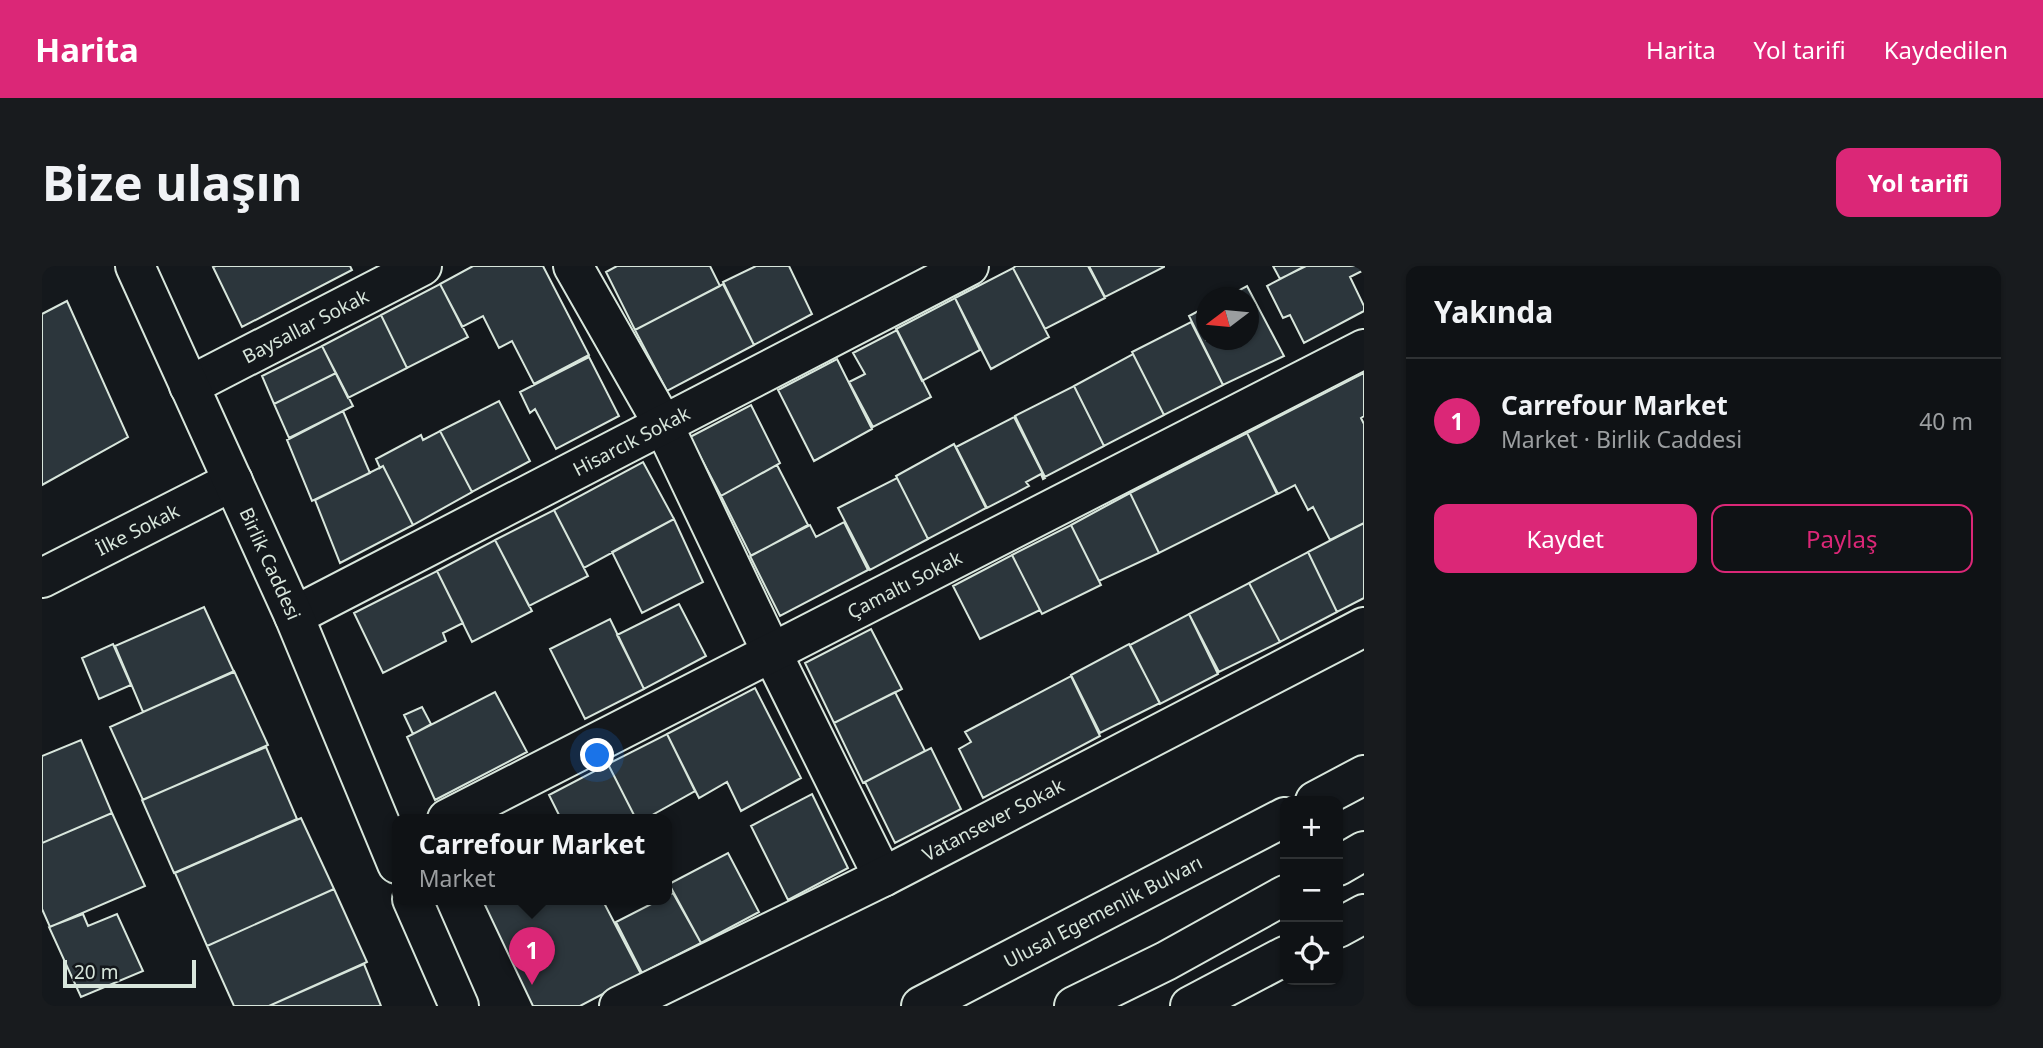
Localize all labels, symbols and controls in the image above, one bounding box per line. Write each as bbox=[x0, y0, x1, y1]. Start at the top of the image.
text: Harita bbox=[35, 27, 139, 72]
text: Harita bbox=[1646, 33, 1716, 66]
text: Yol tarifi bbox=[1754, 33, 1846, 66]
text: Kaydedilen bbox=[1884, 33, 2008, 66]
button: Yol tarifi bbox=[1836, 148, 2001, 217]
text: Bize ulaşın bbox=[42, 149, 302, 215]
street label: Baysallar Sokak bbox=[238, 283, 373, 369]
north arrow bbox=[1196, 287, 1259, 350]
text: Yakında bbox=[1434, 291, 1553, 332]
text: Carrefour Market bbox=[1501, 387, 1728, 423]
street label: Hisarcık Sokak bbox=[568, 400, 694, 482]
text: 1 bbox=[1450, 405, 1464, 437]
text: 40 m bbox=[1919, 405, 1973, 437]
text: Market · Birlik Caddesi bbox=[1501, 423, 1742, 455]
street label: İlke Sokak bbox=[91, 498, 183, 562]
street label: Birlik Caddesi bbox=[233, 503, 307, 624]
button: Kaydet bbox=[1434, 504, 1697, 573]
button: Paylaş bbox=[1711, 504, 1973, 573]
street label: Çamaltı Sokak bbox=[843, 544, 966, 625]
your location bbox=[580, 738, 614, 772]
street label: Vatansever Sokak bbox=[918, 772, 1069, 867]
map controls bbox=[1280, 796, 1343, 985]
button: + bbox=[1280, 796, 1343, 859]
popup bbox=[392, 814, 672, 905]
text: Carrefour Market bbox=[419, 826, 645, 862]
street label: Ulusal Egemenlik Bulvarı bbox=[999, 849, 1207, 974]
button: − bbox=[1280, 859, 1343, 922]
text: Market bbox=[419, 862, 495, 894]
button: locate bbox=[1280, 922, 1343, 985]
pin: 1 bbox=[509, 927, 555, 985]
scale bar bbox=[63, 957, 196, 989]
text: 20 m bbox=[74, 959, 118, 985]

